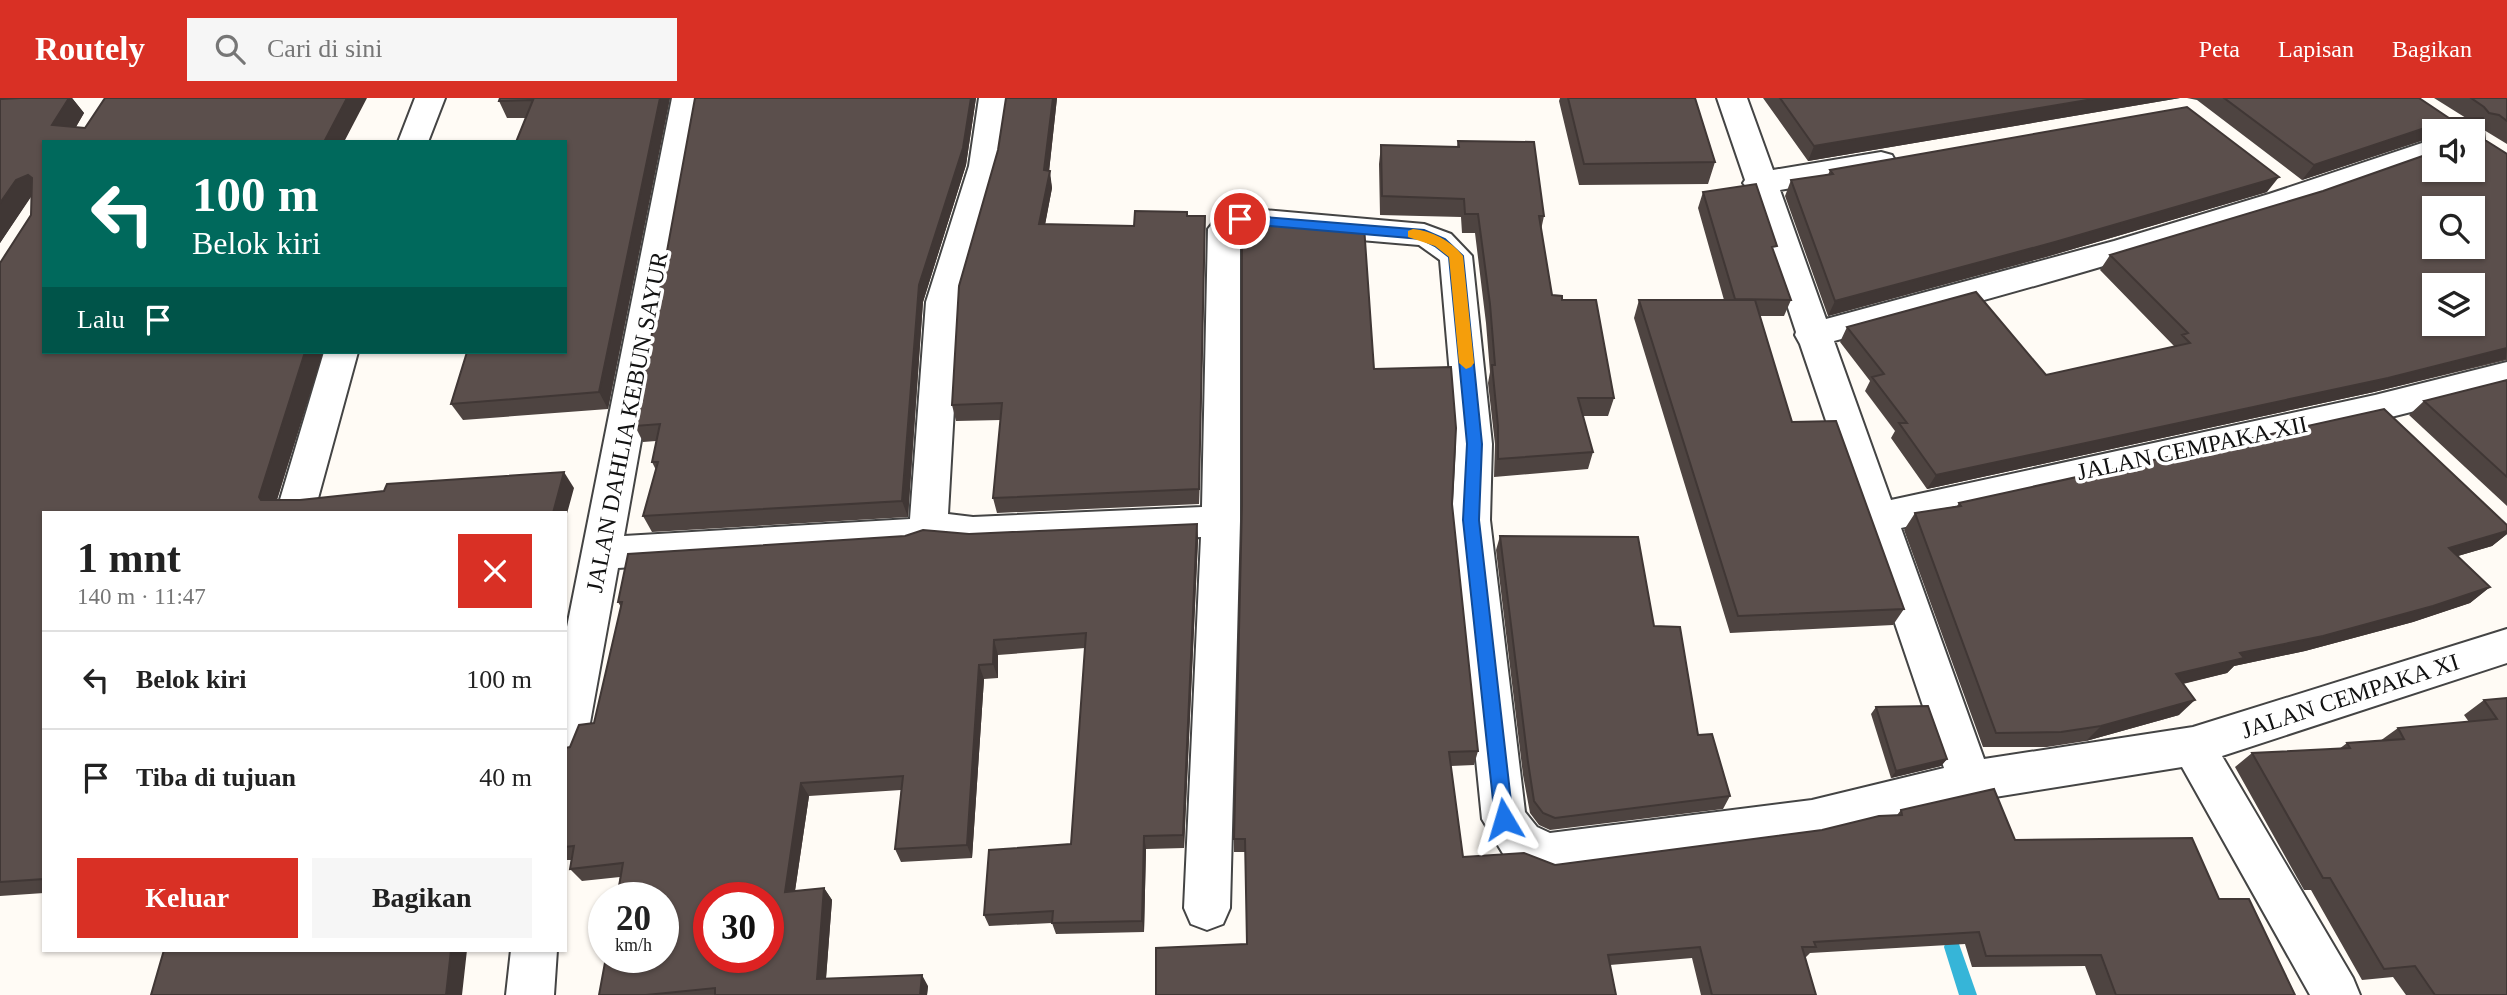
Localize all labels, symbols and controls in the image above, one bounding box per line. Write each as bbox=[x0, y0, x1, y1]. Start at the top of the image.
search box bbox=[187, 18, 677, 81]
icon: search bbox=[211, 30, 249, 68]
text: Routely bbox=[35, 31, 145, 67]
text: Cari di sini bbox=[267, 34, 383, 63]
text: Peta bbox=[2199, 36, 2240, 62]
text: Lapisan bbox=[2278, 36, 2354, 62]
text: Bagikan bbox=[2392, 36, 2472, 62]
map controls bbox=[2422, 119, 2485, 336]
button: sound bbox=[2422, 119, 2485, 182]
text: 100 m bbox=[192, 167, 319, 222]
icon: left bbox=[77, 168, 168, 259]
pin bbox=[1210, 189, 1270, 249]
button: search bbox=[2422, 196, 2485, 259]
icon: arrive bbox=[1221, 200, 1259, 238]
text: Belok kiri bbox=[192, 225, 321, 261]
street label: JALAN DAHLIA KEBUN SAYUR bbox=[581, 249, 673, 595]
button: layers bbox=[2422, 273, 2485, 336]
icon: arrive bbox=[139, 301, 177, 339]
text: Lalu bbox=[77, 305, 125, 334]
street label: JALAN CEMPAKA XII bbox=[2074, 411, 2310, 485]
button: close bbox=[458, 534, 532, 608]
text: 1 mnt bbox=[77, 535, 181, 581]
text: 140 m · 11:47 bbox=[77, 584, 206, 609]
street label: JALAN CEMPAKA XI bbox=[2238, 649, 2462, 743]
icon: left bbox=[77, 661, 115, 699]
text: Belok kiri bbox=[136, 665, 247, 694]
text: 100 m bbox=[466, 665, 532, 694]
icon: arrive bbox=[77, 759, 115, 797]
text: Tiba di tujuan bbox=[136, 763, 296, 792]
text: 40 m bbox=[479, 763, 532, 792]
position arrow bbox=[1467, 782, 1541, 856]
button: Keluar bbox=[77, 858, 298, 938]
button: Bagikan bbox=[312, 858, 532, 938]
speed limit sign: 30 bbox=[693, 882, 784, 973]
text: 20 bbox=[616, 899, 651, 938]
text: km/h bbox=[615, 935, 652, 955]

